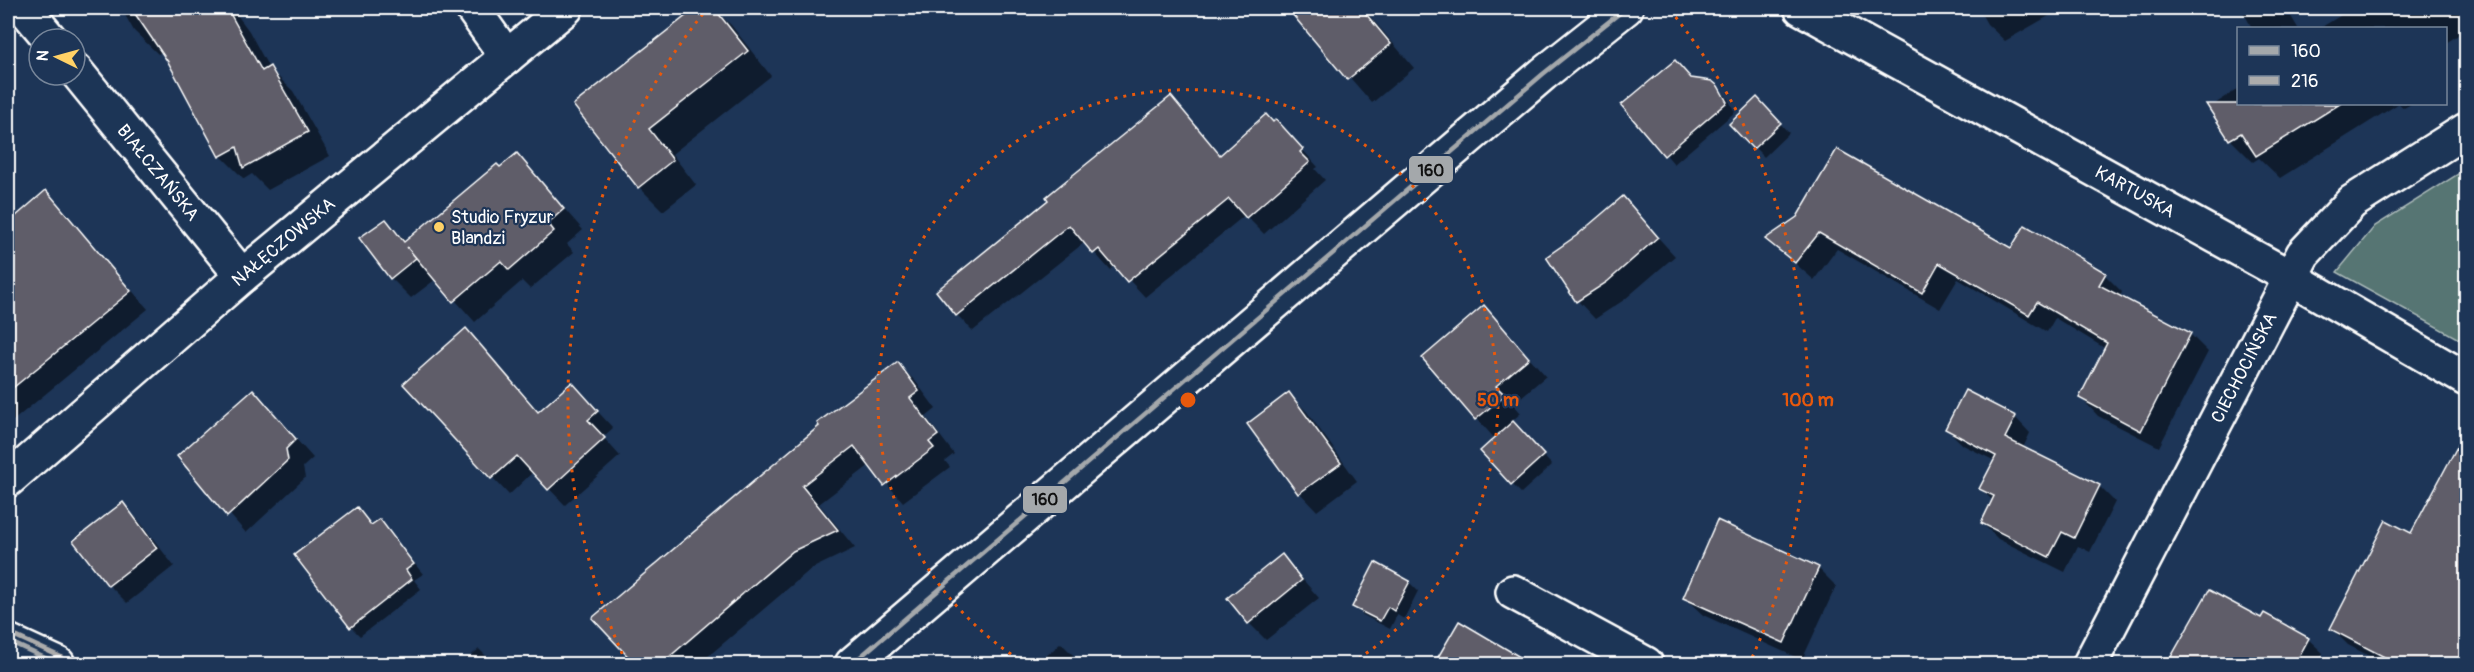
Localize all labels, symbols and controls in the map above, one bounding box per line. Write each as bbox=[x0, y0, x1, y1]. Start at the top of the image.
north arrow bbox=[27, 27, 87, 87]
legend bbox=[2237, 27, 2447, 105]
text: 160 bbox=[2291, 40, 2321, 63]
text: N bbox=[33, 49, 54, 62]
text: 216 bbox=[2291, 70, 2319, 93]
street label: BIAŁCZAŃSKA bbox=[112, 119, 204, 226]
line badge: 160 bbox=[1408, 155, 1454, 184]
street label: KARTUSKA bbox=[2091, 160, 2179, 223]
text: 160 bbox=[1418, 161, 1444, 181]
street label: NAŁĘCZOWSKA bbox=[227, 192, 340, 291]
place label: Studio Fryzur Blandzi bbox=[451, 206, 554, 250]
marker: Studio Fryzur Blandzi bbox=[432, 220, 446, 234]
street label: CIECHOCIŃSKA bbox=[2206, 308, 2282, 427]
text: 50 m bbox=[1477, 389, 1519, 412]
text: 100 m bbox=[1782, 389, 1834, 412]
centre of rings bbox=[1178, 390, 1198, 410]
line badge: 160 bbox=[1022, 485, 1068, 514]
text: 160 bbox=[1032, 490, 1058, 510]

